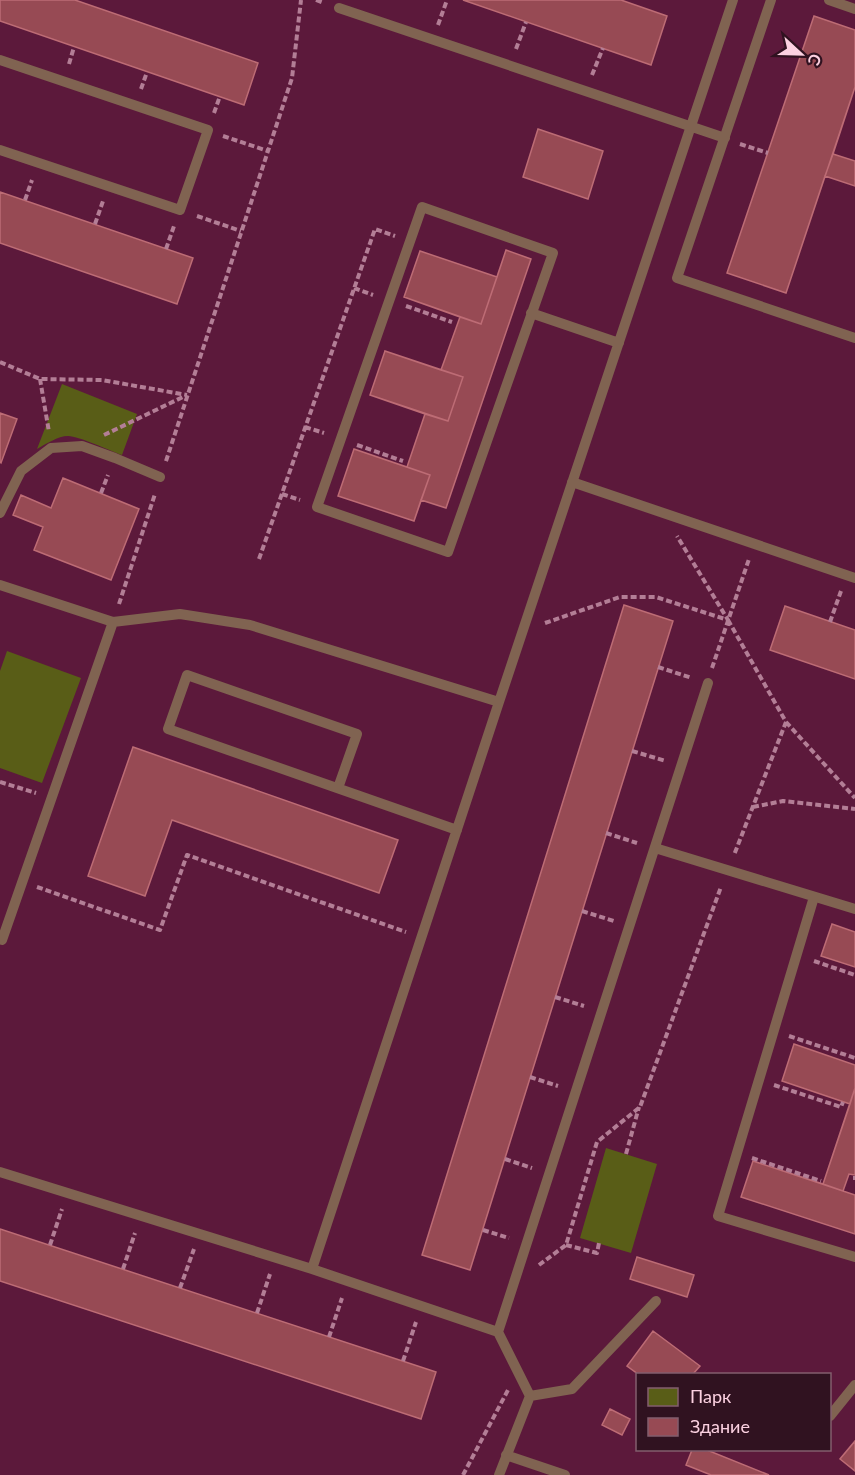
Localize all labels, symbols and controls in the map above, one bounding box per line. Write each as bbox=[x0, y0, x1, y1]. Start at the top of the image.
north arrow bbox=[771, 24, 831, 84]
text: С bbox=[804, 51, 826, 69]
legend bbox=[636, 1373, 831, 1451]
text: Парк bbox=[690, 1385, 732, 1407]
text: Здание bbox=[690, 1415, 750, 1437]

